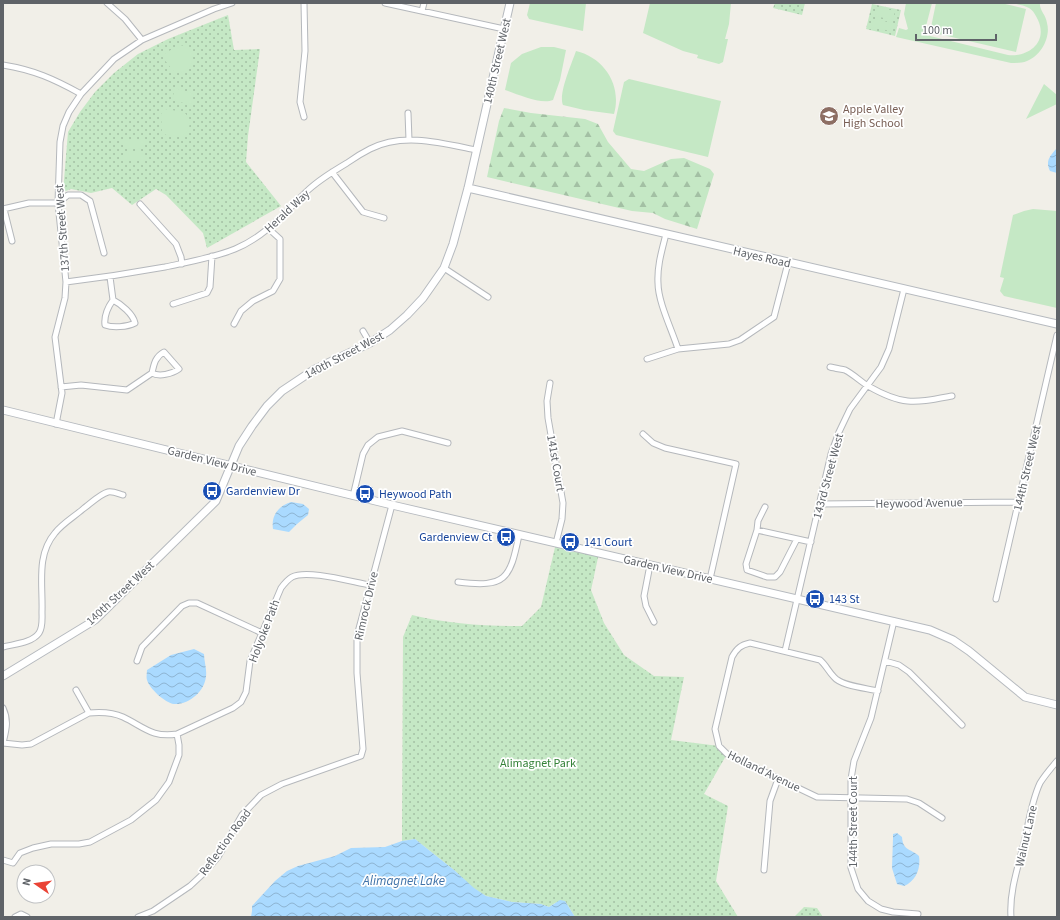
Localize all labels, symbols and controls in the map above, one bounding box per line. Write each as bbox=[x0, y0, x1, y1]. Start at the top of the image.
scale bar bbox=[916, 16, 996, 42]
street label: 140th Street West bbox=[479, 17, 516, 106]
text: 100 m bbox=[922, 22, 952, 39]
place label: Apple Valley High School bbox=[843, 101, 904, 132]
school or university icon: Apple Valley High School bbox=[818, 105, 840, 127]
street label: 137th Street West bbox=[51, 184, 74, 272]
street label: Herald Way bbox=[261, 186, 314, 237]
street label: Hayes Road bbox=[731, 243, 792, 272]
street label: 140th Street West bbox=[302, 327, 387, 384]
street label: 144th Street West bbox=[1009, 424, 1046, 513]
street label: 143rd Street West bbox=[809, 432, 848, 521]
street label: 141st Court bbox=[542, 433, 569, 493]
street label: Garden View Drive bbox=[166, 442, 258, 481]
bus stop icon: Gardenview Dr bbox=[201, 480, 223, 502]
place label: Gardenview Dr bbox=[226, 483, 301, 500]
bus stop icon: Heywood Path bbox=[354, 483, 376, 505]
place label: Heywood Path bbox=[379, 486, 452, 503]
street label: Heywood Avenue bbox=[875, 494, 963, 513]
bus stop icon: Gardenview Ct bbox=[495, 526, 517, 548]
place label: Gardenview Ct bbox=[419, 529, 492, 546]
bus stop icon: 141 Court bbox=[559, 531, 581, 553]
place label: 141 Court bbox=[584, 534, 632, 551]
street label: Garden View Drive bbox=[622, 551, 714, 588]
street label: 140th Street West bbox=[83, 557, 158, 629]
street label: Rimrock Drive bbox=[350, 570, 383, 642]
bus stop icon: 143 St bbox=[804, 588, 826, 610]
place label: 143 St bbox=[829, 591, 859, 608]
street label: Holyoke Path bbox=[245, 597, 284, 665]
street label: Holland Avenue bbox=[725, 746, 803, 796]
park label: Alimagnet Park bbox=[500, 755, 576, 772]
street label: 144th Street Court bbox=[845, 776, 862, 868]
street label: Walnut Lane bbox=[1011, 804, 1042, 868]
street label: Reflection Road bbox=[195, 805, 255, 879]
north arrow bbox=[16, 864, 56, 904]
water label: Alimagnet Lake bbox=[362, 872, 445, 890]
text: N bbox=[19, 877, 35, 887]

